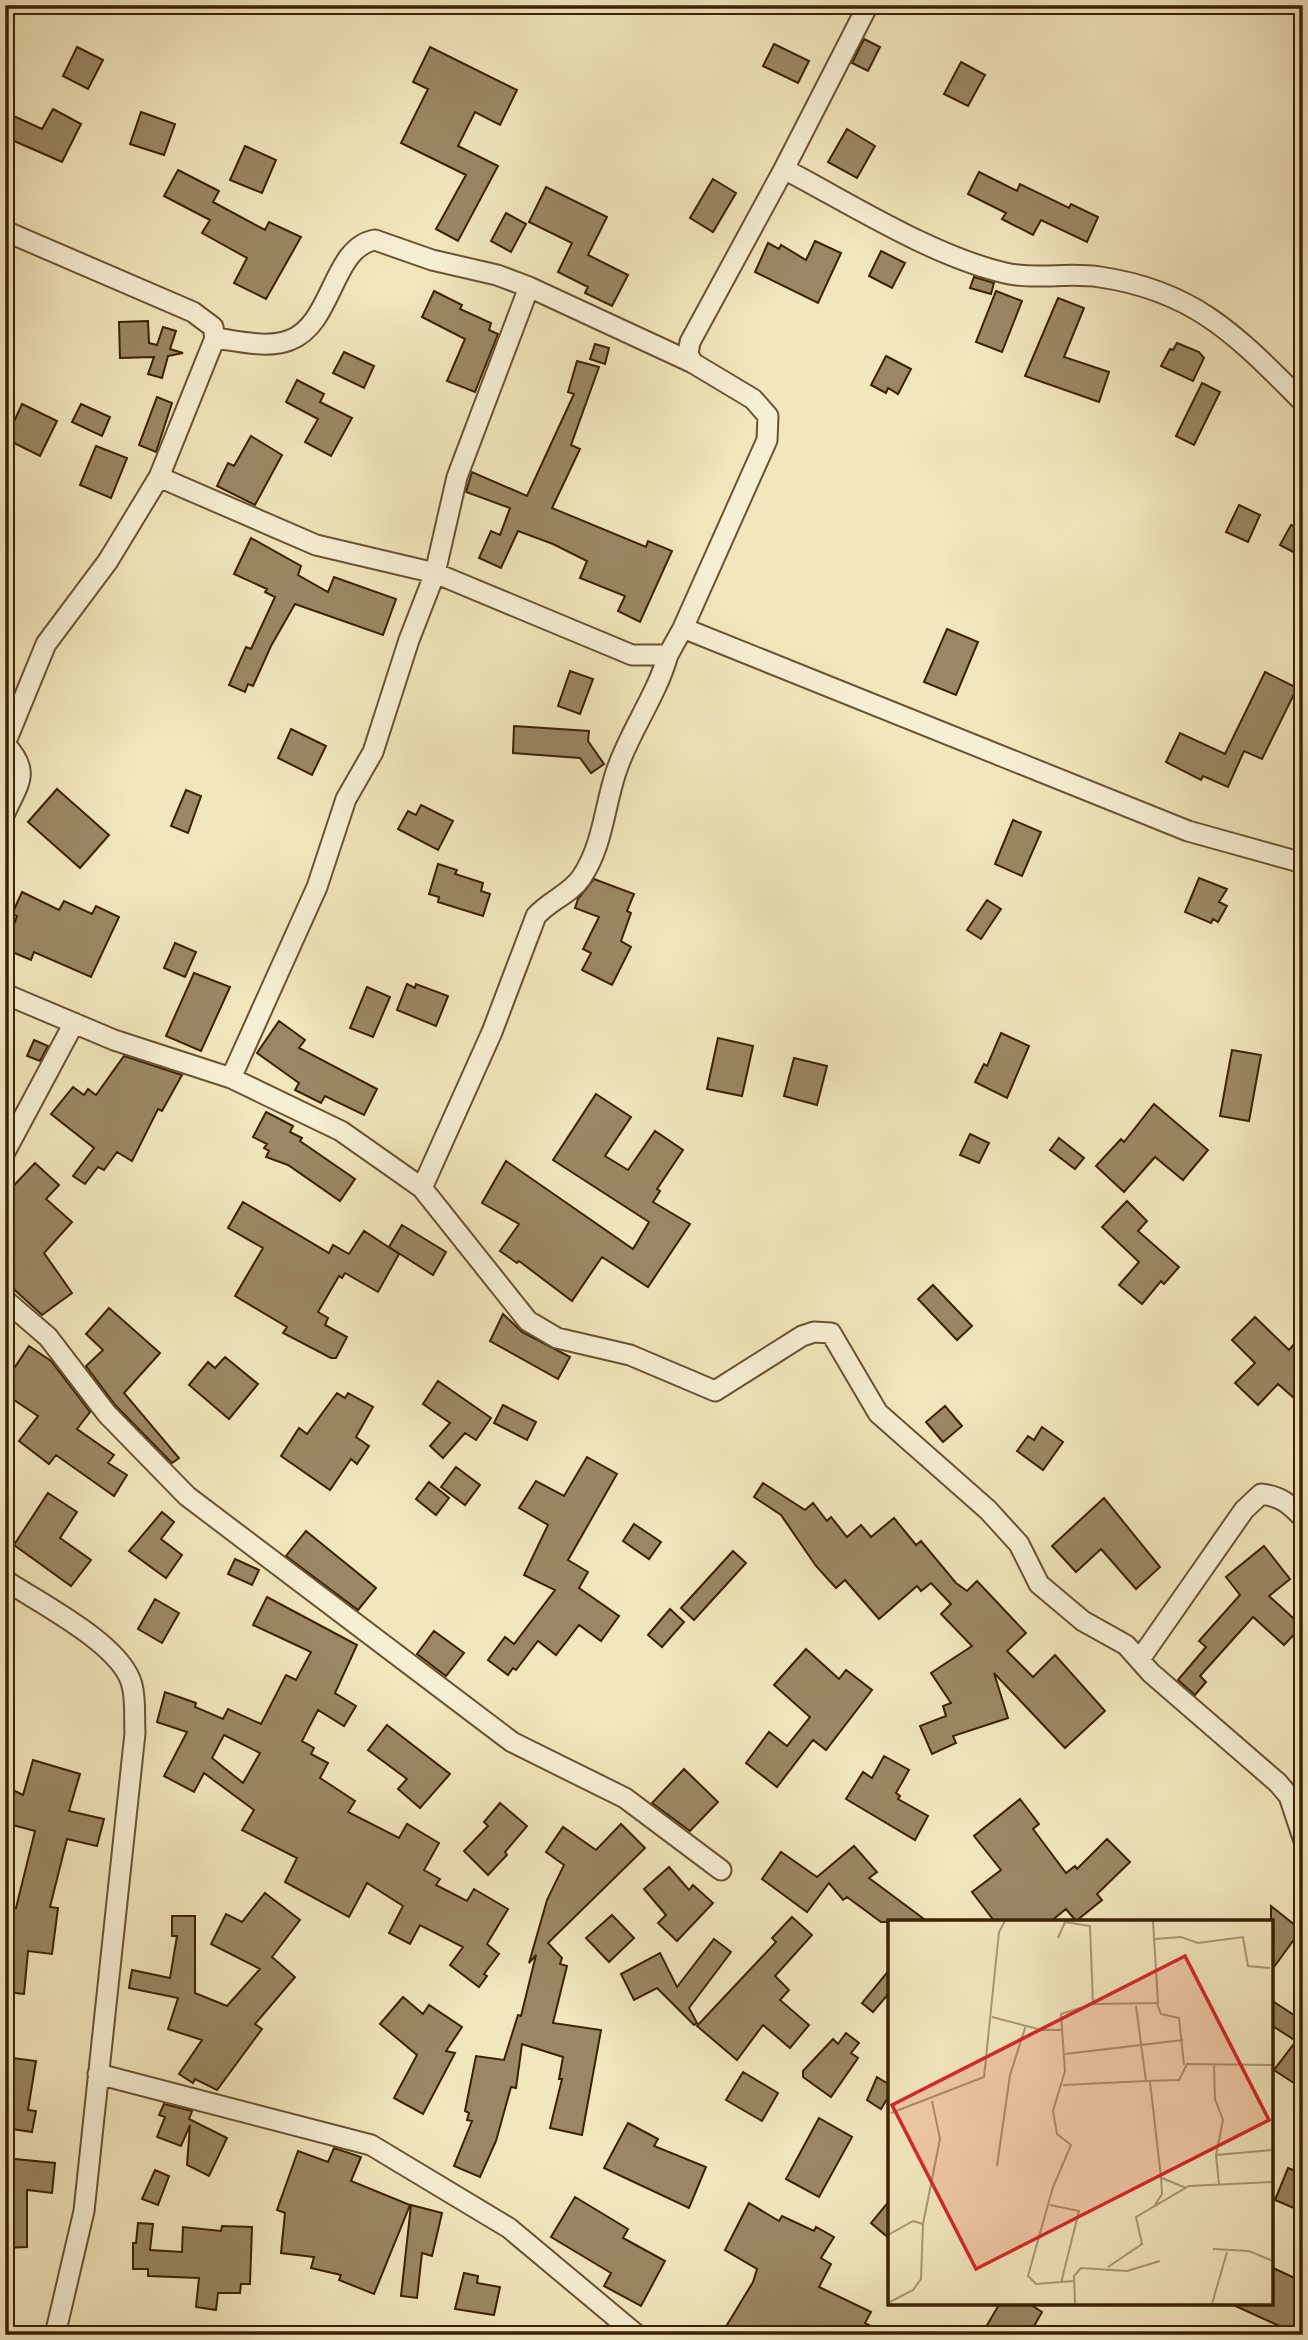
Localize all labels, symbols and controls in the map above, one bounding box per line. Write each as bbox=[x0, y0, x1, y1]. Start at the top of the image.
inset map bbox=[888, 1920, 1273, 2305]

